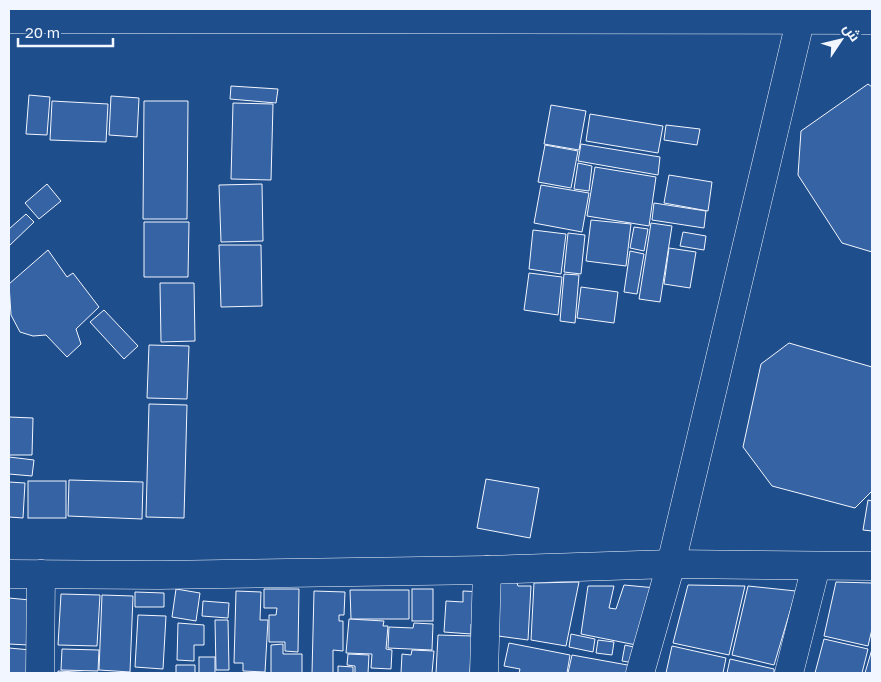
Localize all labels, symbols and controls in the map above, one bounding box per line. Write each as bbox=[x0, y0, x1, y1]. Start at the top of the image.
scale bar bbox=[18, 15, 112, 47]
north arrow bbox=[816, 15, 866, 65]
text: ش bbox=[839, 20, 864, 45]
text: 20 m bbox=[25, 23, 60, 41]

